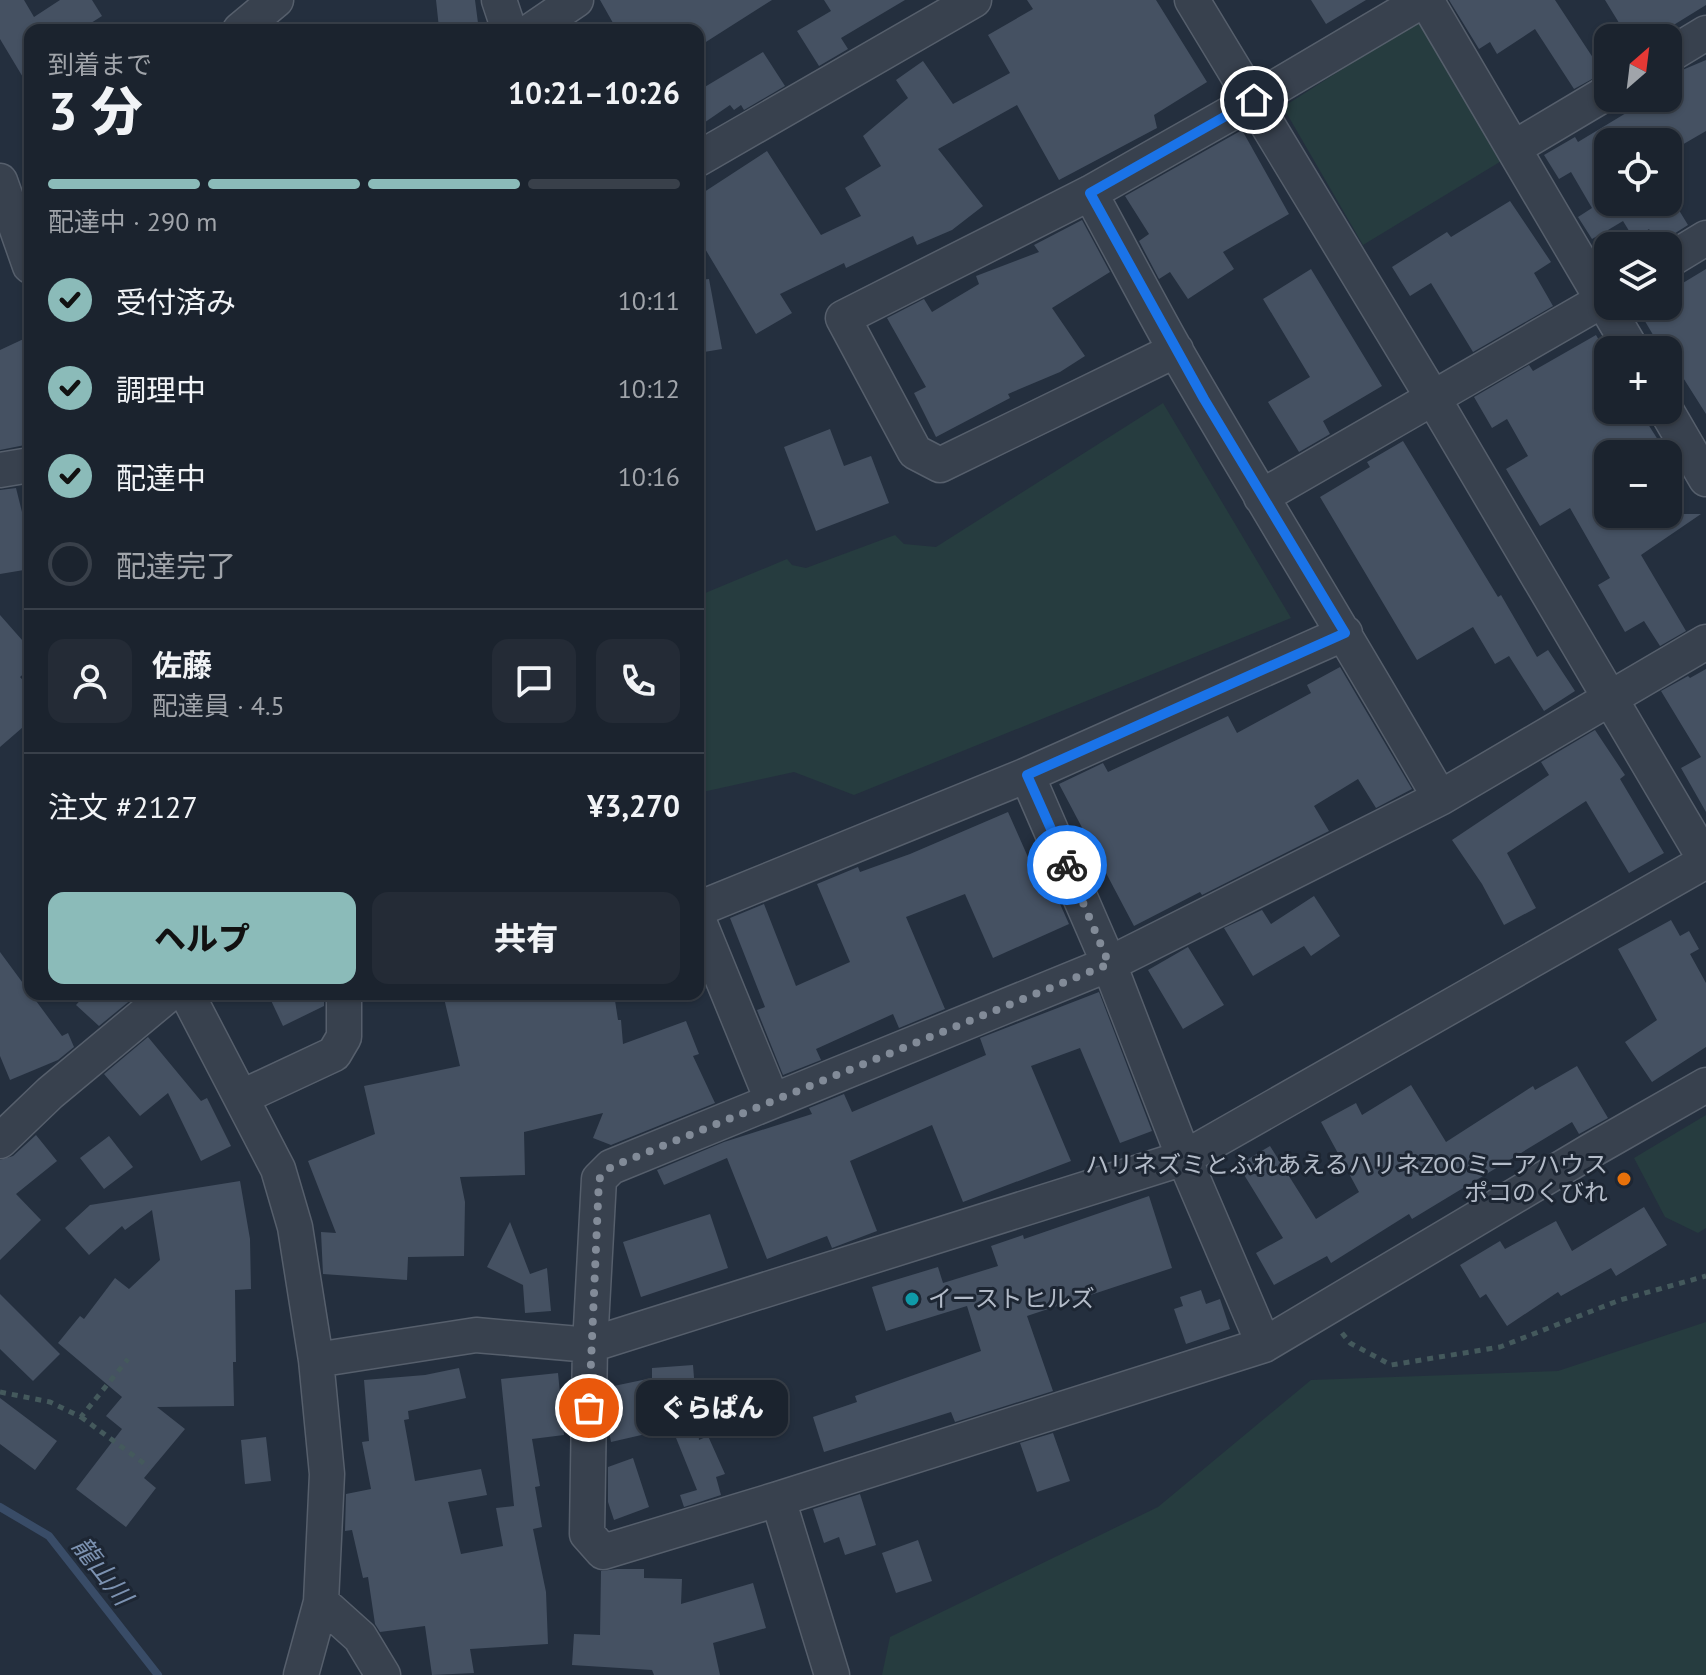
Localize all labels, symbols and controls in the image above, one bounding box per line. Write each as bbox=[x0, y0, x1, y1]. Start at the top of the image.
north arrow bbox=[1594, 24, 1682, 112]
map controls bbox=[1594, 24, 1682, 528]
text: 到着まで bbox=[48, 48, 152, 81]
pin bbox=[1220, 66, 1288, 134]
text: 10:21–10:26 bbox=[508, 73, 680, 112]
text: 3 分 bbox=[48, 77, 143, 144]
icon: home bbox=[1232, 78, 1276, 122]
button: locate bbox=[1594, 128, 1682, 216]
text: 配達中 · 290 m bbox=[48, 205, 217, 238]
button: layers bbox=[1594, 232, 1682, 320]
icon: check bbox=[48, 278, 92, 322]
text: 受付済み bbox=[116, 282, 236, 321]
text: 10:11 bbox=[618, 284, 680, 317]
button: + bbox=[1594, 336, 1682, 424]
icon: check bbox=[48, 366, 92, 410]
text: 調理中 bbox=[116, 370, 206, 409]
text: 10:12 bbox=[618, 372, 680, 405]
button: − bbox=[1594, 440, 1682, 528]
icon: check bbox=[48, 454, 92, 498]
text: 配達中 bbox=[116, 458, 206, 497]
text: 10:16 bbox=[618, 460, 680, 493]
text: 配達完了 bbox=[116, 546, 236, 585]
button: person bbox=[48, 639, 132, 723]
button: chat bbox=[492, 639, 576, 723]
button: phone bbox=[596, 639, 680, 723]
text: 佐藤 bbox=[152, 645, 212, 684]
text: 配達員 · 4.5 bbox=[152, 689, 285, 722]
text: ¥3,270 bbox=[587, 786, 680, 825]
text: 注文 #2127 bbox=[48, 787, 198, 826]
courier bbox=[1027, 825, 1107, 905]
icon: bike bbox=[1045, 843, 1089, 887]
button: ヘルプ bbox=[48, 892, 356, 984]
button: 共有 bbox=[372, 892, 680, 984]
place label: ハリネズミとふれあえるハリネZOOミーアハウス ポコのくびれ bbox=[1085, 1149, 1608, 1208]
marker: ハリネズミとふれあえるハリネZOOミーアハウス ポコのくびれ bbox=[1615, 1170, 1633, 1188]
place label: イーストヒルズ bbox=[928, 1283, 1095, 1314]
marker: イーストヒルズ bbox=[903, 1290, 921, 1308]
pin bbox=[555, 1374, 623, 1442]
callout: ぐらぱん bbox=[637, 1380, 789, 1436]
icon: bag bbox=[567, 1386, 611, 1430]
text: ぐらぱん bbox=[660, 1391, 764, 1424]
water label: 龍山川 bbox=[65, 1530, 141, 1614]

